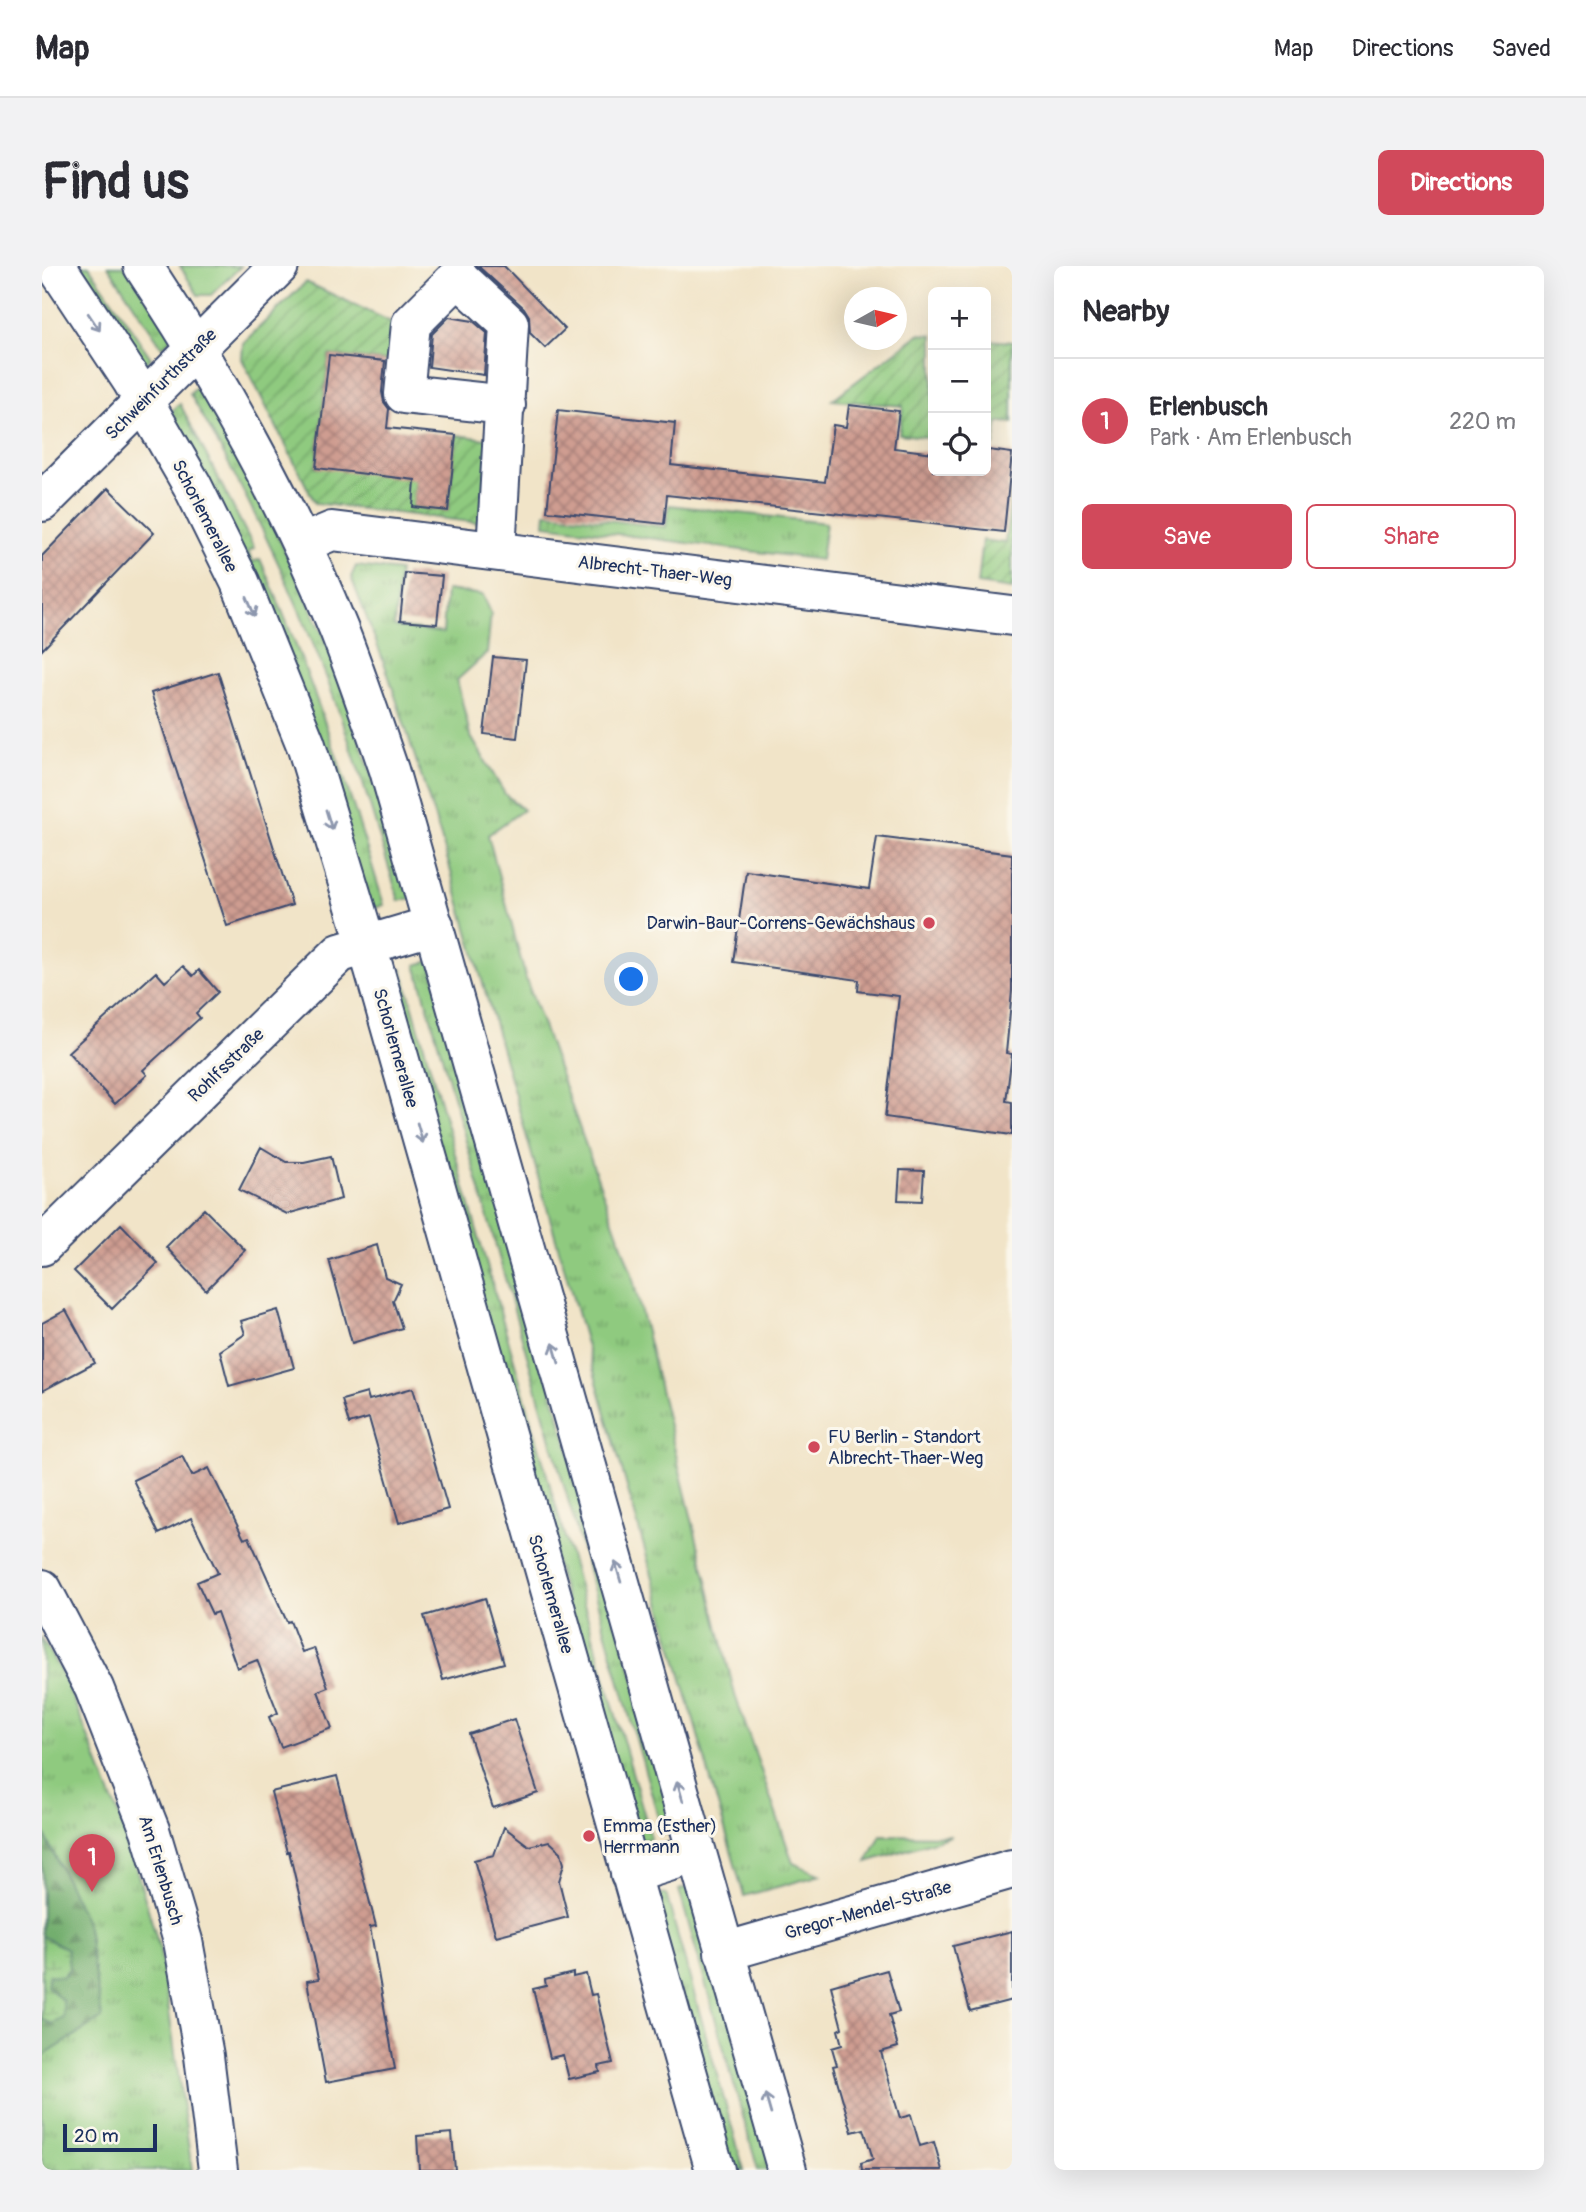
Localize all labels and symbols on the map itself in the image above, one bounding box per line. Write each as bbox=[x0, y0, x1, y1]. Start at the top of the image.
north arrow bbox=[844, 287, 907, 350]
one-way arrow bbox=[87, 312, 102, 331]
street label: Schweinfurthstraße bbox=[101, 324, 222, 445]
street label: Schorlemerallee bbox=[166, 456, 243, 576]
street label: Albrecht-Thaer-Weg bbox=[576, 551, 733, 592]
one-way arrow bbox=[245, 596, 258, 617]
one-way arrow bbox=[324, 809, 337, 831]
place label: Darwin-Baur-Correns-Gewächshaus bbox=[647, 912, 915, 935]
marker: Darwin-Baur-Correns-Gewächshaus bbox=[921, 915, 937, 931]
your location bbox=[614, 962, 648, 996]
street label: Schorlemerallee bbox=[367, 986, 424, 1111]
street label: Rohlfsstraße bbox=[183, 1023, 269, 1107]
one-way arrow bbox=[414, 1121, 427, 1144]
one-way arrow bbox=[548, 1343, 561, 1365]
place label: FU Berlin - Standort Albrecht-Thaer-Weg bbox=[828, 1426, 983, 1470]
marker: FU Berlin - Standort Albrecht-Thaer-Weg bbox=[806, 1439, 822, 1455]
street label: Schorlemerallee bbox=[522, 1532, 579, 1657]
one-way arrow bbox=[610, 1561, 623, 1583]
one-way arrow bbox=[672, 1780, 685, 1802]
street label: Am Erlenbusch bbox=[133, 1813, 188, 1928]
place label: Emma (Esther) Herrmann bbox=[603, 1815, 717, 1859]
marker: Emma (Esther) Herrmann bbox=[581, 1828, 597, 1844]
pin: 1 bbox=[69, 1834, 115, 1892]
street label: Gregor-Mendel-Straße bbox=[782, 1876, 954, 1945]
one-way arrow bbox=[761, 2094, 774, 2116]
scale bar bbox=[63, 2121, 158, 2153]

